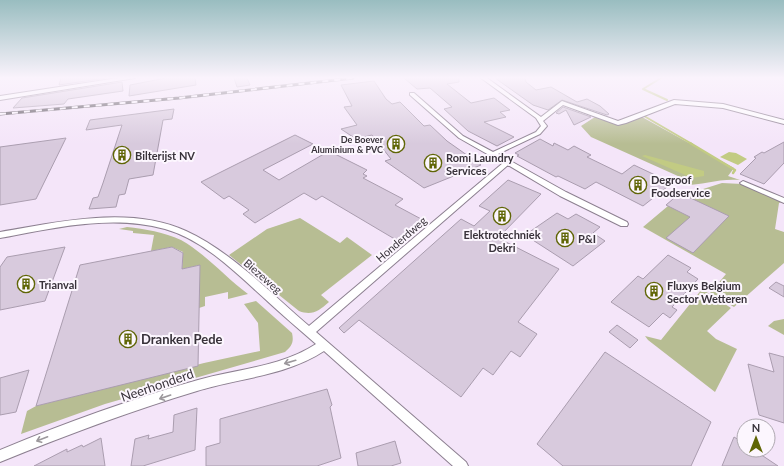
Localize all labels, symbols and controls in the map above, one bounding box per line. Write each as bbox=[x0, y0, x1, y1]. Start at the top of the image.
place label: De Boever Aluminium & PVC bbox=[310, 134, 384, 155]
building icon: De Boever Aluminium & PVC bbox=[386, 134, 406, 154]
building icon: Bilterijst NV bbox=[112, 145, 132, 165]
place label: Bilterijst NV bbox=[135, 149, 195, 162]
place label: Romi Laundry Services bbox=[446, 151, 514, 177]
building icon: Romi Laundry Services bbox=[423, 153, 443, 173]
place label: Degroof Foodservice bbox=[651, 173, 710, 199]
building icon: Degroof Foodservice bbox=[628, 175, 648, 195]
building icon: Elektrotechniek Dekri bbox=[492, 206, 512, 226]
street label: Honderdweg bbox=[373, 213, 429, 264]
place label: Elektrotechniek Dekri bbox=[463, 228, 541, 254]
building icon: P&I bbox=[555, 228, 575, 248]
place label: P&I bbox=[578, 232, 596, 245]
street label: Biezeweg bbox=[241, 256, 285, 296]
building icon: Trianval bbox=[16, 274, 36, 294]
place label: Trianval bbox=[39, 278, 77, 291]
place label: Fluxys Belgium Sector Wetteren bbox=[667, 279, 747, 305]
building icon: Fluxys Belgium Sector Wetteren bbox=[644, 281, 664, 301]
building icon: Dranken Pede bbox=[118, 329, 138, 349]
place label: Dranken Pede bbox=[141, 331, 223, 347]
one-way arrow bbox=[283, 359, 296, 366]
street label: Neerhonderd bbox=[118, 365, 196, 405]
one-way arrow bbox=[158, 394, 171, 401]
north arrow bbox=[736, 418, 776, 458]
text: N bbox=[752, 421, 760, 434]
one-way arrow bbox=[36, 435, 48, 443]

